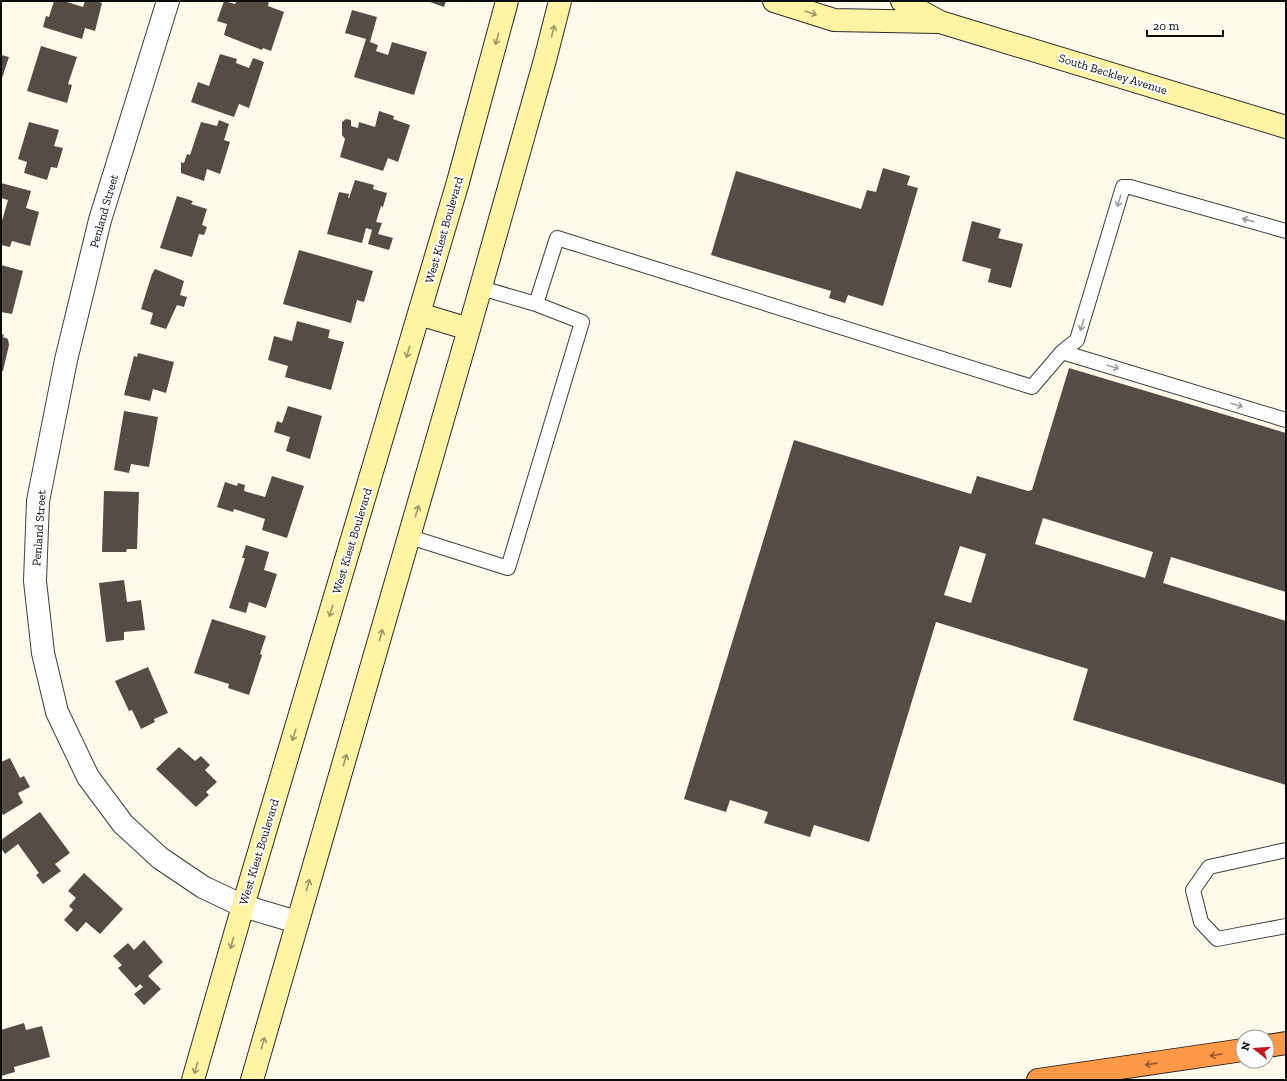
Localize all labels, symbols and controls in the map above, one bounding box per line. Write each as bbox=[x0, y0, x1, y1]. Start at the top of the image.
one-way arrow bbox=[805, 10, 818, 17]
scale bar bbox=[1147, 12, 1223, 38]
text: 20 m bbox=[1153, 19, 1180, 33]
one-way arrow bbox=[549, 24, 557, 37]
one-way arrow bbox=[492, 32, 500, 45]
street label: South Beckley Avenue bbox=[1057, 51, 1169, 97]
street label: Penland Street bbox=[87, 172, 121, 249]
street label: West Kiest Boulevard bbox=[422, 175, 466, 285]
one-way arrow bbox=[1115, 194, 1122, 207]
one-way arrow bbox=[1242, 216, 1255, 223]
one-way arrow bbox=[1078, 318, 1085, 331]
one-way arrow bbox=[404, 345, 411, 358]
one-way arrow bbox=[1106, 364, 1119, 371]
one-way arrow bbox=[1231, 402, 1244, 409]
street label: West Kiest Boulevard bbox=[329, 486, 375, 596]
street label: Penland Street bbox=[29, 489, 49, 566]
one-way arrow bbox=[414, 504, 421, 517]
one-way arrow bbox=[327, 604, 334, 617]
one-way arrow bbox=[378, 629, 385, 642]
one-way arrow bbox=[290, 729, 297, 742]
one-way arrow bbox=[342, 754, 349, 767]
street label: West Kiest Boulevard bbox=[236, 797, 282, 907]
one-way arrow bbox=[305, 879, 312, 892]
one-way arrow bbox=[228, 937, 235, 950]
north arrow bbox=[1235, 1029, 1275, 1069]
one-way arrow bbox=[259, 1036, 267, 1049]
text: N bbox=[1238, 1040, 1254, 1052]
one-way arrow bbox=[1210, 1051, 1223, 1059]
one-way arrow bbox=[1145, 1060, 1158, 1068]
one-way arrow bbox=[192, 1062, 199, 1075]

